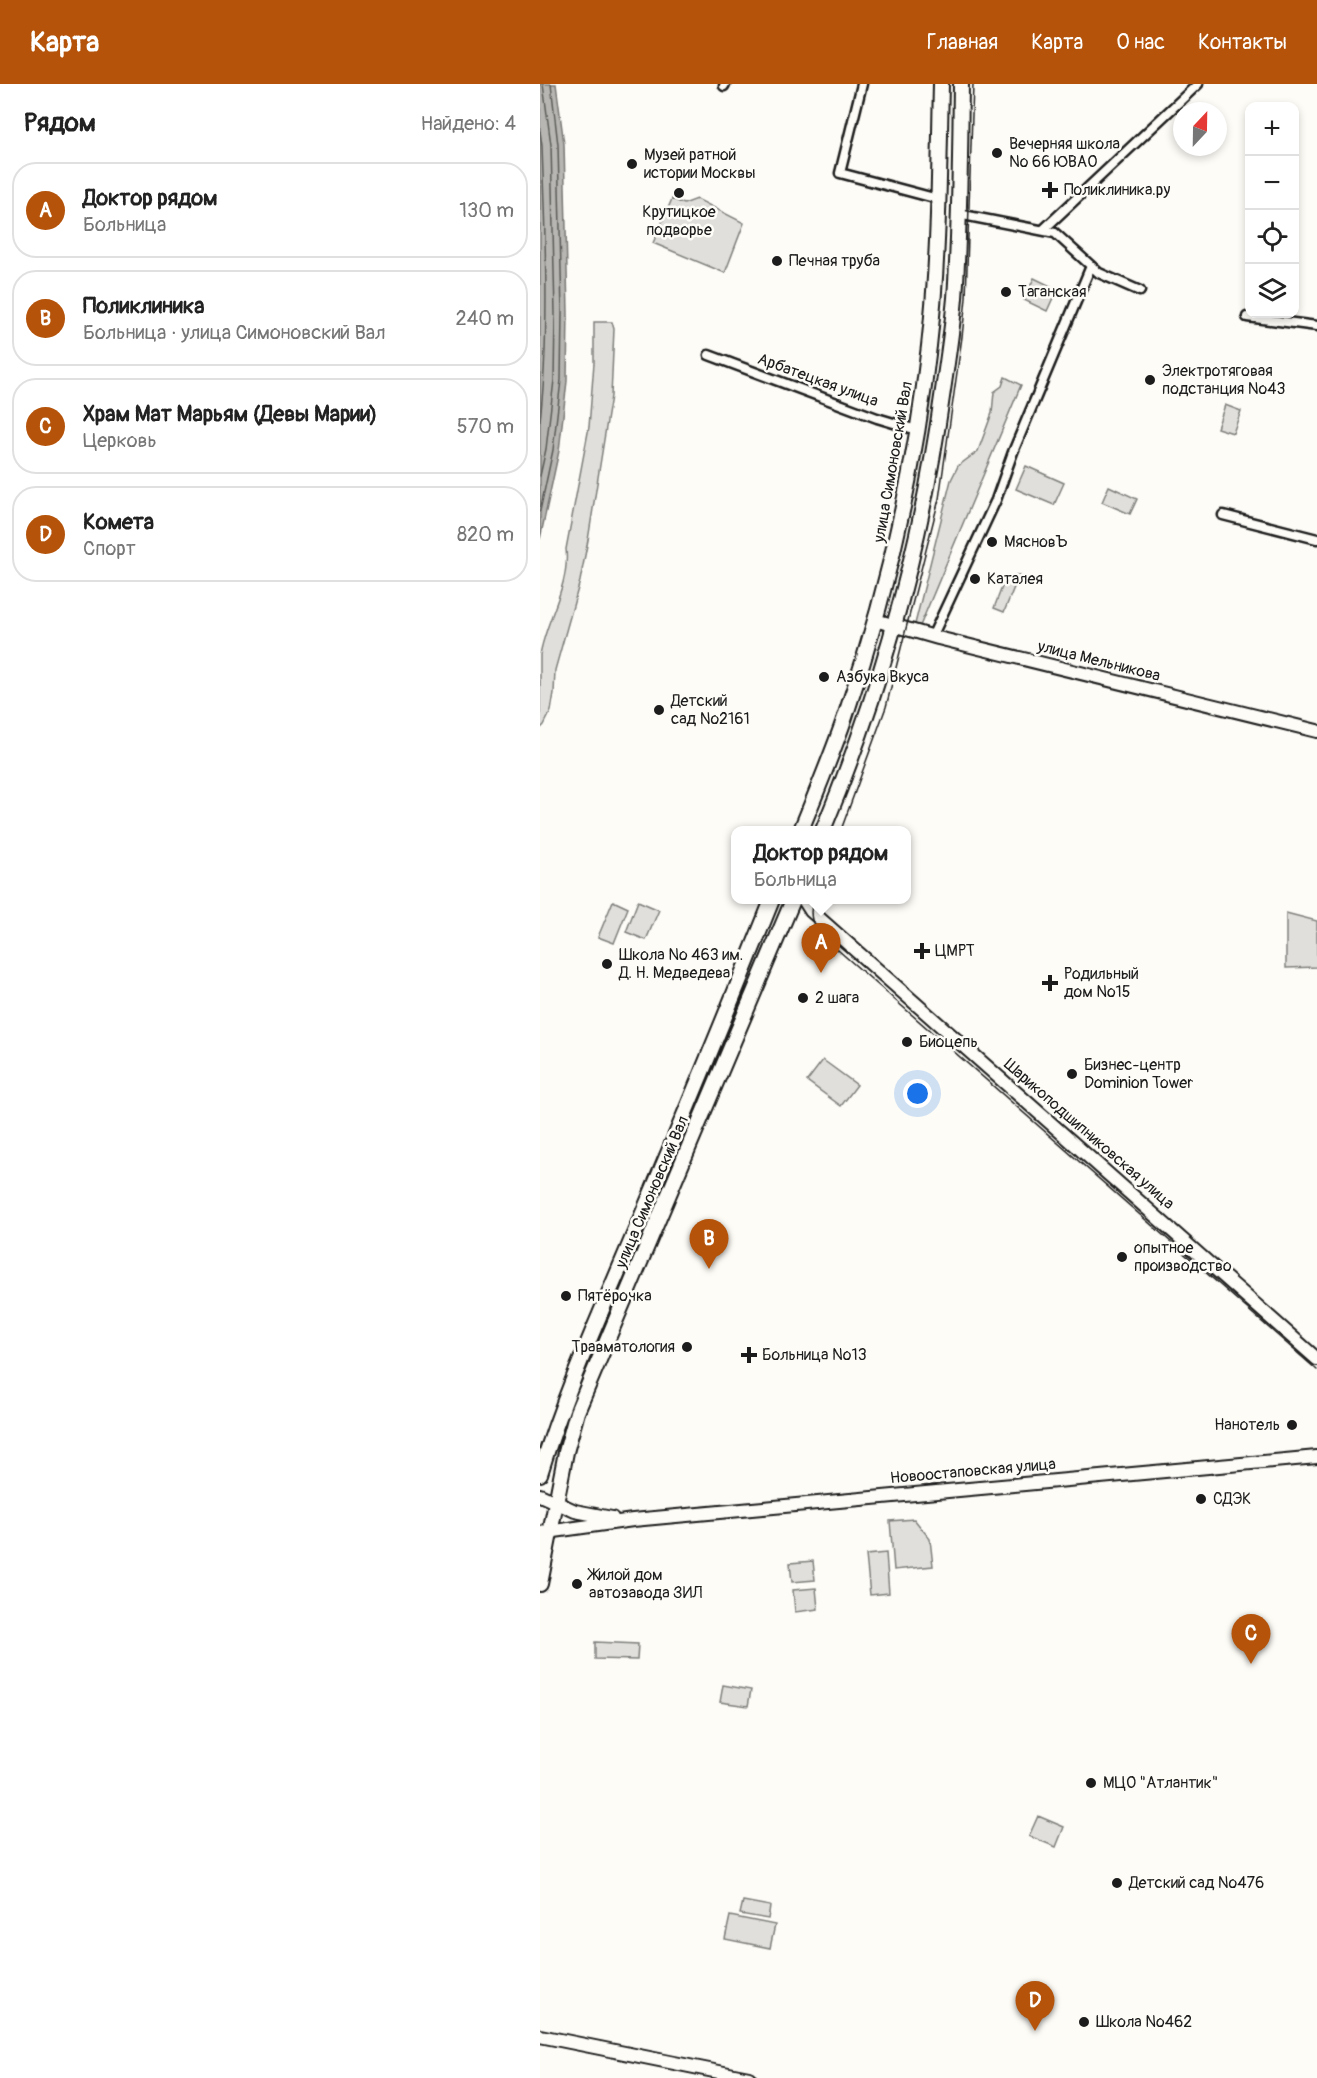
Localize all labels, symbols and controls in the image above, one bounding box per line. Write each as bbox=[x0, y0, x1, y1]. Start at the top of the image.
text: Карта bbox=[30, 25, 99, 60]
text: Главная bbox=[927, 29, 998, 56]
text: Карта bbox=[1031, 29, 1083, 56]
text: О нас bbox=[1116, 29, 1165, 56]
text: Контакты bbox=[1198, 29, 1287, 56]
north arrow bbox=[1173, 102, 1227, 156]
map controls bbox=[1245, 102, 1299, 318]
button: + bbox=[1245, 102, 1299, 156]
text: Рядом bbox=[24, 107, 96, 139]
text: Найдено: 4 bbox=[421, 111, 516, 136]
place label: Вечерняя школа № 66 ЮВАО bbox=[1009, 134, 1120, 172]
place label: Музей ратной истории Москвы bbox=[644, 145, 755, 183]
marker: Вечерняя школа № 66 ЮВАО bbox=[990, 146, 1004, 160]
button: − bbox=[1245, 156, 1299, 210]
marker: Музей ратной истории Москвы bbox=[625, 157, 639, 171]
place label: Поликлиника.ру bbox=[1064, 180, 1170, 200]
marker: Поликлиника.ру bbox=[1041, 181, 1059, 199]
text: Доктор рядом bbox=[83, 184, 218, 212]
marker: Крутицкое подворье bbox=[672, 186, 686, 200]
text: A bbox=[39, 198, 52, 223]
text: 130 m bbox=[459, 198, 514, 223]
place label: Крутицкое подворье bbox=[642, 202, 716, 240]
button: locate bbox=[1245, 210, 1299, 264]
text: Больница bbox=[83, 212, 166, 237]
place label: Печная труба bbox=[789, 251, 880, 271]
marker: Печная труба bbox=[770, 254, 784, 268]
button: layers bbox=[1245, 264, 1299, 318]
place label: Таганская bbox=[1018, 282, 1087, 302]
marker: Таганская bbox=[999, 285, 1013, 299]
text: Поликлиника bbox=[83, 292, 204, 320]
text: B bbox=[40, 306, 51, 331]
text: 240 m bbox=[455, 306, 514, 331]
text: Больница · улица Симоновский Вал bbox=[83, 320, 386, 345]
street label: Арбатецкая улица bbox=[755, 349, 881, 411]
place label: Электротяговая подстанция №43 bbox=[1162, 361, 1285, 399]
marker: Электротяговая подстанция №43 bbox=[1143, 373, 1157, 387]
street label: улица Симоновский Вал bbox=[869, 380, 917, 545]
text: Храм Мат Марьям (Девы Марии) bbox=[83, 400, 377, 428]
text: C bbox=[39, 414, 52, 439]
text: 570 m bbox=[457, 414, 514, 439]
text: Церковь bbox=[83, 428, 157, 453]
text: Комета bbox=[83, 508, 154, 536]
text: D bbox=[39, 522, 52, 547]
text: 820 m bbox=[457, 522, 514, 547]
place label: МясновЪ bbox=[1004, 532, 1068, 552]
marker: МясновЪ bbox=[985, 535, 999, 549]
text: Спорт bbox=[83, 536, 136, 561]
place label: Каталея bbox=[987, 569, 1043, 589]
marker: Каталея bbox=[968, 572, 982, 586]
street label: улица Мельникова bbox=[1035, 636, 1162, 686]
place label: Азбука Вкуса bbox=[836, 667, 929, 687]
marker: Азбука Вкуса bbox=[817, 670, 831, 684]
place label: Детский сад №2161 bbox=[670, 691, 750, 729]
marker: Детский сад №2161 bbox=[652, 703, 666, 717]
popup bbox=[731, 826, 911, 904]
text: Доктор рядом bbox=[754, 839, 888, 867]
text: Больница bbox=[754, 867, 837, 892]
pin: A bbox=[802, 924, 840, 973]
place label: ЦМРТ bbox=[935, 941, 975, 961]
marker: ЦМРТ bbox=[913, 942, 931, 960]
place label: Школа № 463 им. Д. Н. Медведева bbox=[618, 945, 743, 983]
marker: Школа № 463 им. Д. Н. Медведева bbox=[600, 957, 614, 971]
place label: Родильный дом №15 bbox=[1064, 964, 1139, 1002]
marker: Родильный дом №15 bbox=[1041, 974, 1059, 992]
place label: 2 шага bbox=[815, 988, 859, 1008]
marker: 2 шага bbox=[796, 991, 810, 1005]
place label: Биоцепь bbox=[919, 1032, 978, 1052]
marker: Биоцепь bbox=[900, 1035, 914, 1049]
street label: Шарикоподшипниковская улица bbox=[1000, 1054, 1178, 1214]
place label: Бизнес-центр Dominion Tower bbox=[1084, 1055, 1193, 1093]
marker: Бизнес-центр Dominion Tower bbox=[1065, 1067, 1079, 1081]
your location bbox=[903, 1079, 932, 1108]
street label: улица Симоновский Вал bbox=[610, 1113, 693, 1272]
pin: B bbox=[690, 1220, 728, 1269]
place label: опытное производство bbox=[1134, 1238, 1232, 1276]
marker: опытное производство bbox=[1115, 1250, 1129, 1264]
place label: Пятёрочка bbox=[578, 1286, 652, 1306]
marker: Пятёрочка bbox=[559, 1289, 573, 1303]
place label: Травматология bbox=[572, 1337, 675, 1357]
marker: Травматология bbox=[680, 1340, 694, 1354]
place label: Больница №13 bbox=[762, 1345, 867, 1365]
marker: Больница №13 bbox=[740, 1346, 758, 1364]
place label: Нанотель bbox=[1214, 1415, 1280, 1435]
marker: Нанотель bbox=[1285, 1418, 1299, 1432]
street label: Новоостаповская улица bbox=[889, 1454, 1057, 1488]
place label: СДЭК bbox=[1213, 1489, 1251, 1509]
marker: СДЭК bbox=[1194, 1492, 1208, 1506]
place label: Жилой дом автозавода ЗИЛ bbox=[586, 1565, 702, 1603]
marker: Жилой дом автозавода ЗИЛ bbox=[570, 1577, 584, 1591]
pin: C bbox=[1232, 1614, 1270, 1664]
place label: МЦО "Атлантик" bbox=[1103, 1773, 1218, 1793]
marker: МЦО "Атлантик" bbox=[1084, 1776, 1098, 1790]
place label: Детский сад №476 bbox=[1128, 1873, 1264, 1893]
marker: Детский сад №476 bbox=[1110, 1876, 1124, 1890]
pin: D bbox=[1016, 1982, 1054, 2031]
place label: Школа №462 bbox=[1096, 2012, 1192, 2032]
marker: Школа №462 bbox=[1077, 2015, 1091, 2029]

